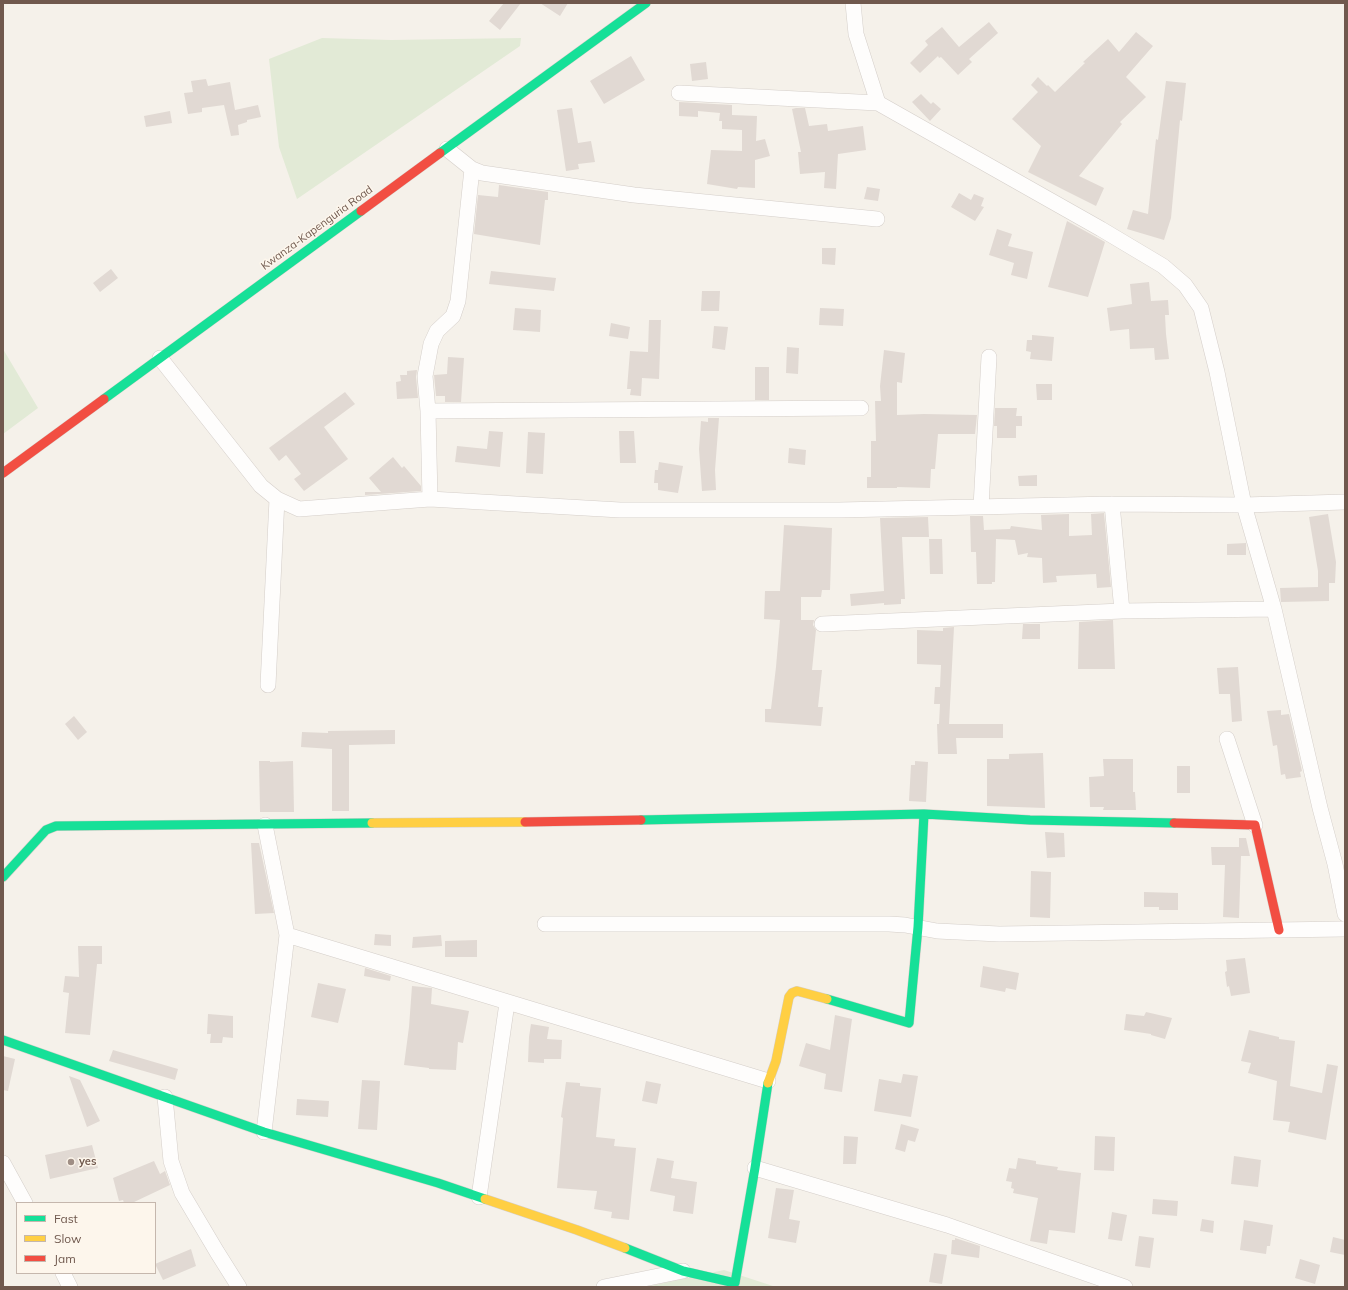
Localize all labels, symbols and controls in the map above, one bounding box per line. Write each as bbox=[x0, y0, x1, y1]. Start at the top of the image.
street label: Kwanza-Kapenguria Road bbox=[259, 183, 375, 273]
place label: yes bbox=[79, 1155, 96, 1169]
marker: yes bbox=[66, 1157, 76, 1167]
legend bbox=[16, 1202, 156, 1274]
text: Fast bbox=[54, 1211, 78, 1226]
text: Slow bbox=[54, 1231, 82, 1246]
text: Jam bbox=[54, 1251, 76, 1266]

